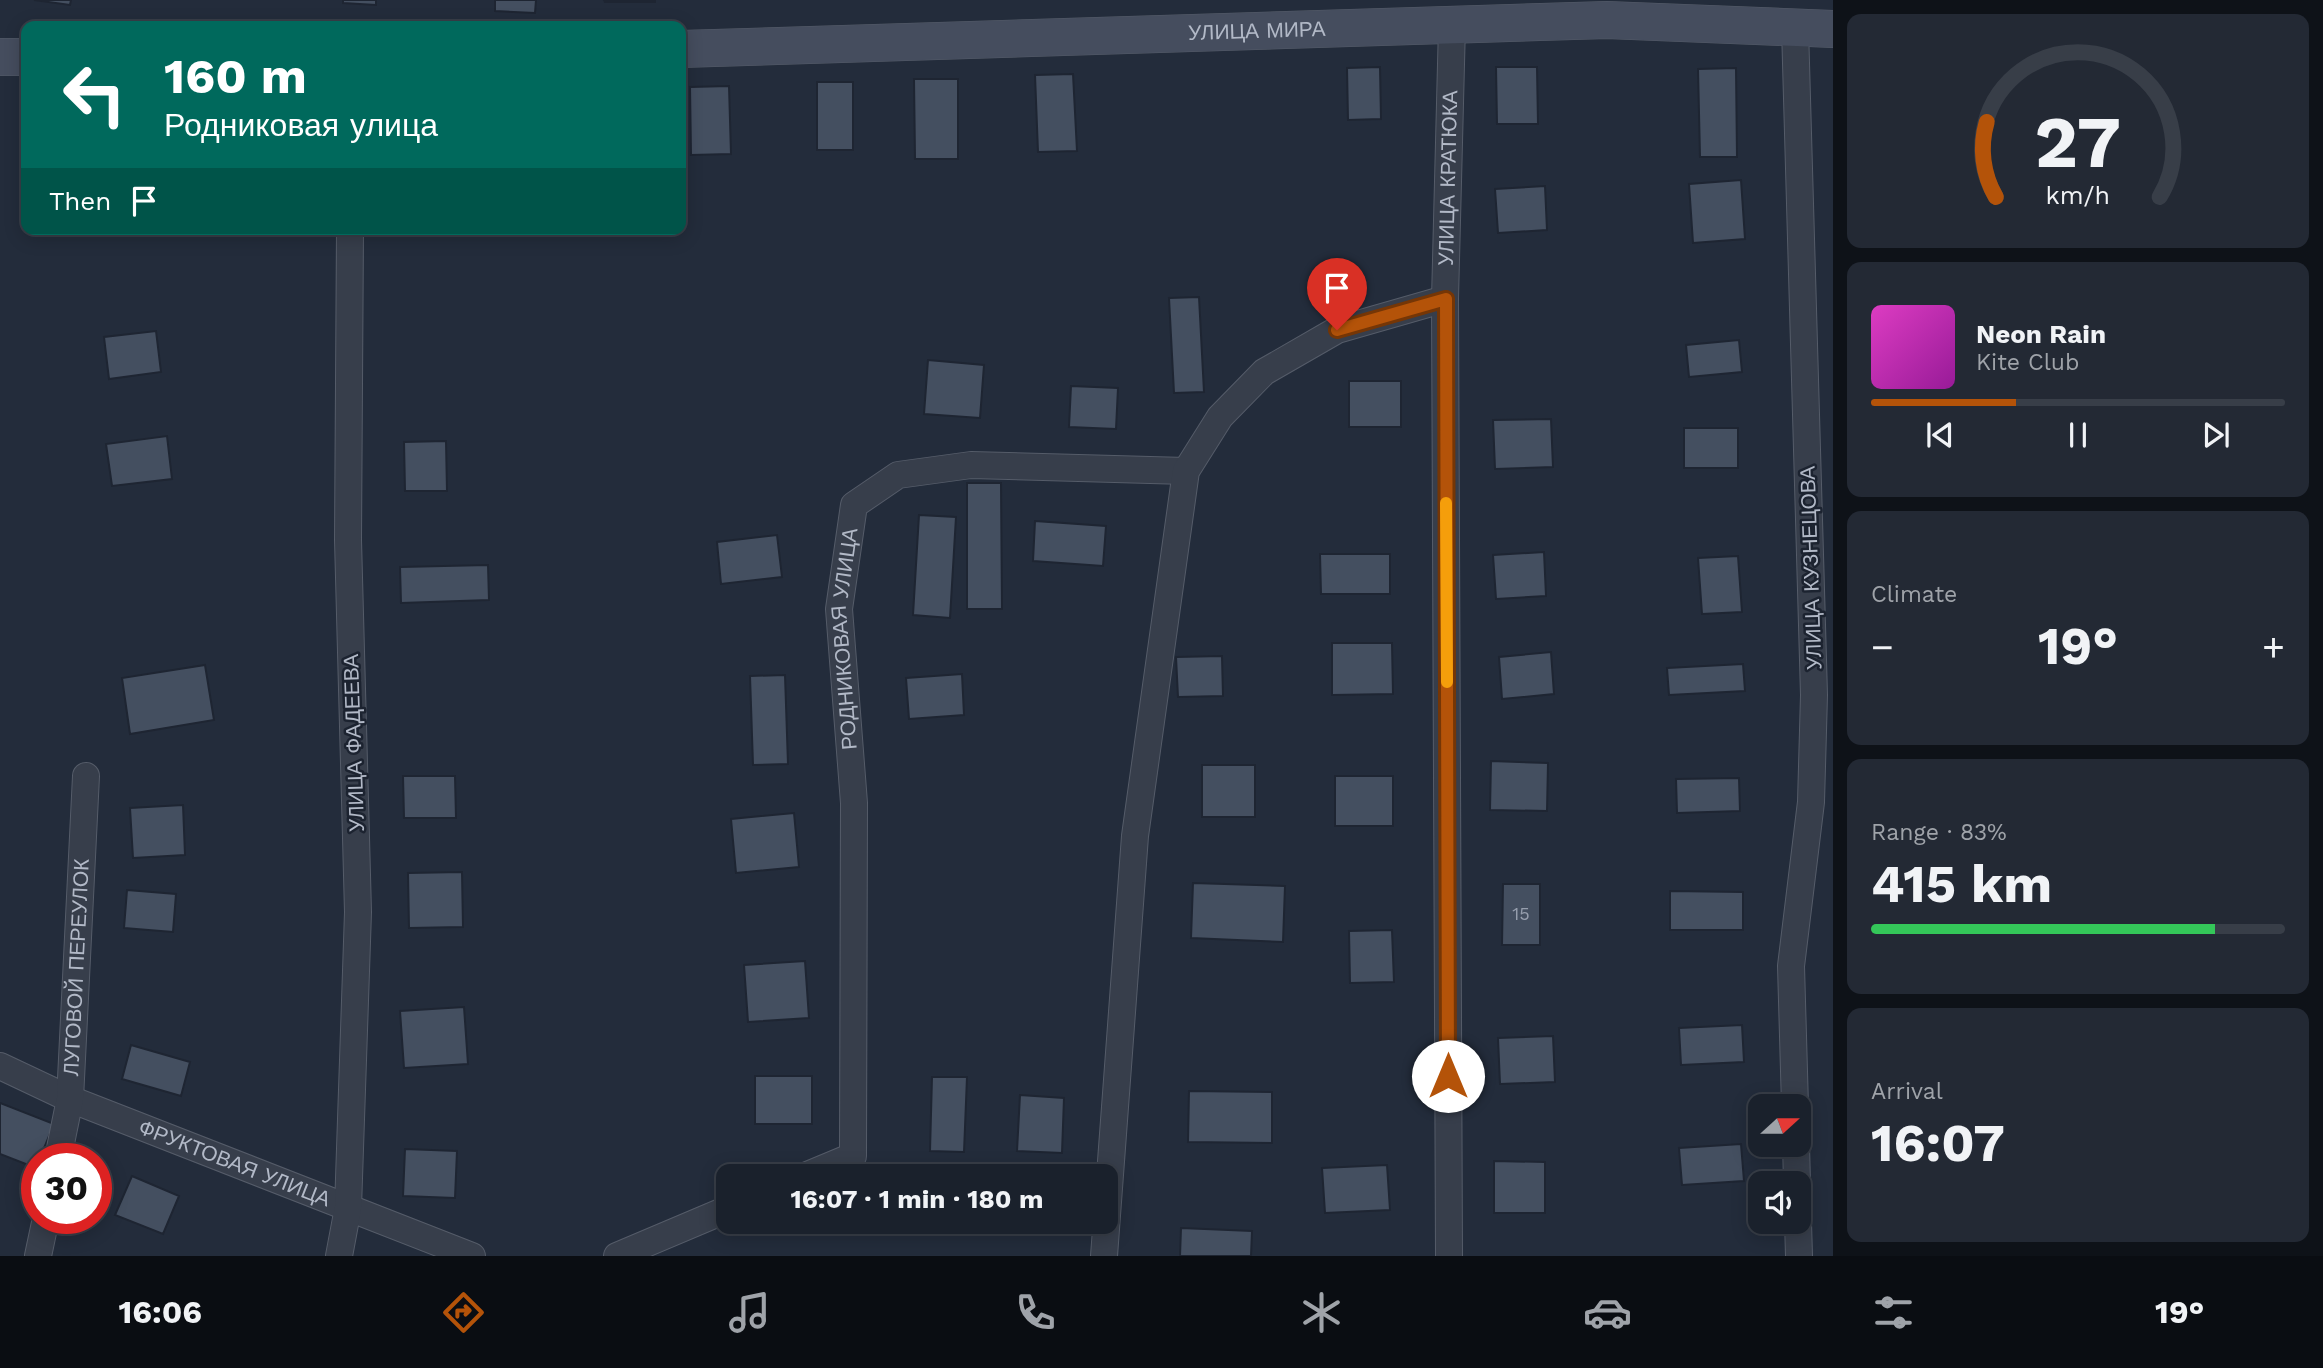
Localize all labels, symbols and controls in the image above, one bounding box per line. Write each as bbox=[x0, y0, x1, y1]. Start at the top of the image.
street label: УЛИЦА МИРА bbox=[1188, 16, 1326, 45]
text: 160 m bbox=[164, 47, 307, 105]
icon: left bbox=[49, 49, 140, 140]
street label: УЛИЦА КРАТЮКА bbox=[1433, 90, 1462, 266]
text: 27 bbox=[2035, 100, 2121, 186]
text: Родниковая улица bbox=[164, 106, 438, 144]
text: km/h bbox=[2046, 181, 2110, 210]
icon: arrive bbox=[125, 182, 163, 220]
text: Then bbox=[49, 186, 111, 216]
pin bbox=[1307, 258, 1367, 330]
icon: arrive bbox=[1318, 269, 1356, 307]
text: Neon Rain bbox=[1976, 319, 2106, 349]
text: Kite Club bbox=[1976, 349, 2079, 376]
icon: previous bbox=[1921, 416, 1959, 454]
icon: pause bbox=[2059, 416, 2097, 454]
icon: next bbox=[2197, 416, 2235, 454]
street label: УЛИЦА КУЗНЕЦОВА bbox=[1794, 466, 1827, 670]
street label: РОДНИКОВАЯ УЛИЦА bbox=[826, 526, 863, 751]
text: Climate bbox=[1871, 581, 1957, 608]
text: 19° bbox=[2038, 616, 2118, 677]
text: − bbox=[1871, 625, 1894, 669]
text: + bbox=[2262, 625, 2285, 669]
street label: УЛИЦА ФАДЕЕВА bbox=[338, 654, 369, 832]
text: Range · 83% bbox=[1871, 819, 2007, 846]
text: 415 km bbox=[1871, 854, 2052, 915]
street label: ЛУГОВОЙ ПЕРЕУЛОК bbox=[58, 857, 94, 1077]
house number: 15 bbox=[1512, 903, 1530, 924]
position arrow bbox=[1411, 1039, 1485, 1113]
text: Arrival bbox=[1871, 1078, 1943, 1105]
north arrow bbox=[1748, 1094, 1811, 1157]
map controls bbox=[1748, 1094, 1811, 1234]
text: 16:07 bbox=[1871, 1113, 2005, 1174]
street label: ФРУКТОВАЯ УЛИЦА bbox=[135, 1114, 334, 1212]
speed limit sign: 30 bbox=[21, 1143, 112, 1234]
button: sound bbox=[1748, 1171, 1811, 1234]
text: 16:07 · 1 min · 180 m bbox=[791, 1184, 1043, 1214]
icon: directions bbox=[439, 1288, 488, 1337]
icon: music bbox=[725, 1288, 774, 1337]
icon: phone bbox=[1011, 1288, 1060, 1337]
icon: climate bbox=[1297, 1288, 1346, 1337]
icon: car bbox=[1583, 1288, 1632, 1337]
icon: filters bbox=[1869, 1288, 1918, 1337]
text: 16:06 bbox=[119, 1293, 202, 1331]
text: 19° bbox=[2155, 1293, 2204, 1331]

